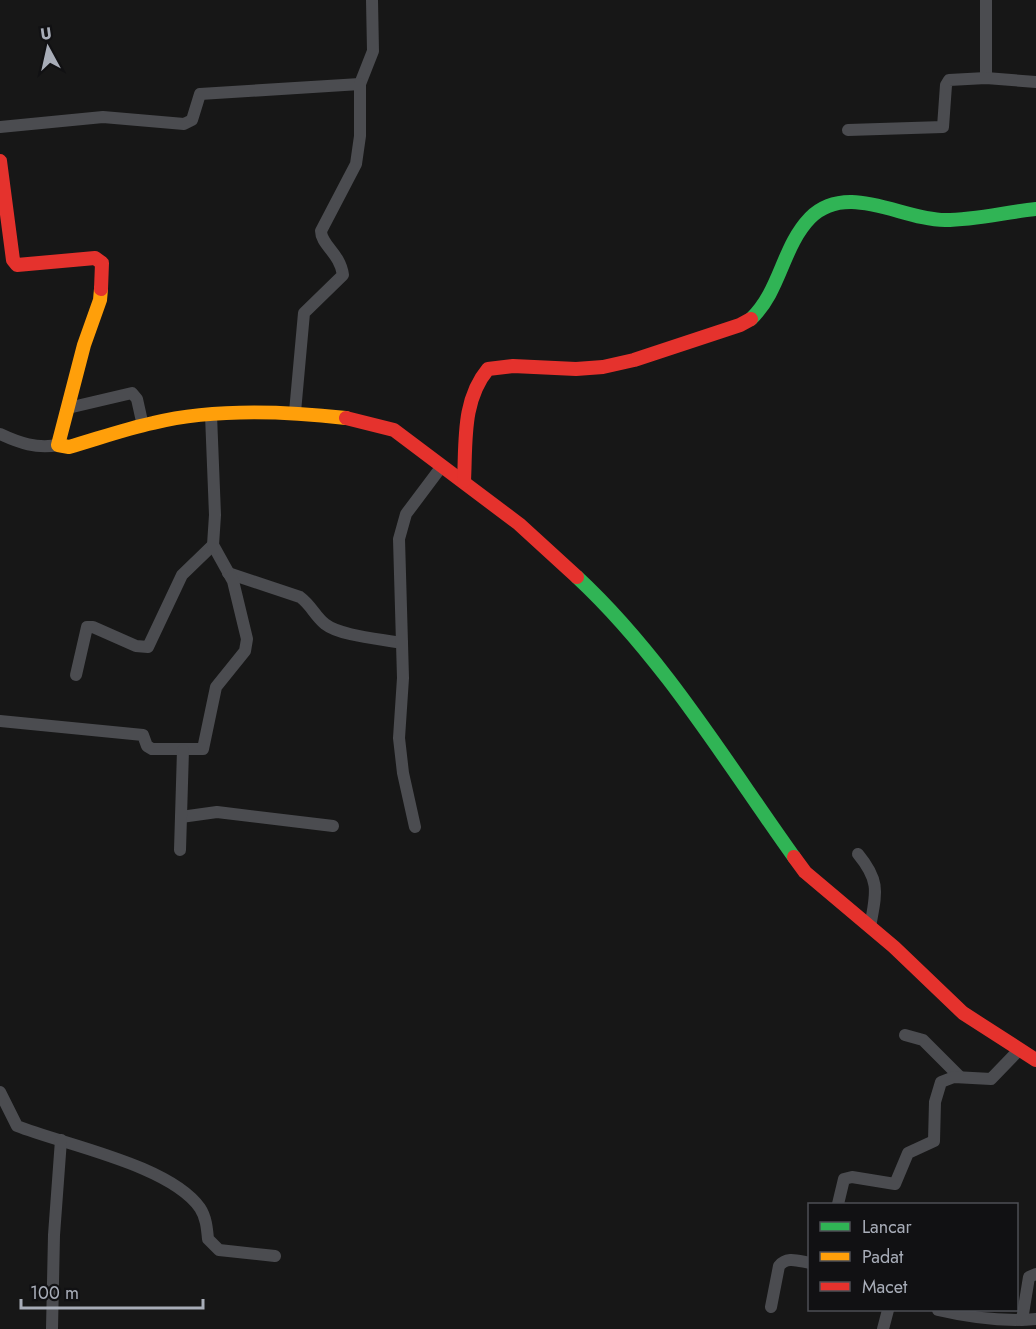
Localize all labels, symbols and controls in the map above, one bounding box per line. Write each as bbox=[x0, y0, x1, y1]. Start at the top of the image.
north arrow bbox=[18, 18, 78, 78]
text: U bbox=[39, 21, 53, 46]
legend bbox=[808, 1203, 1018, 1311]
text: Lancar bbox=[862, 1214, 912, 1240]
text: Padat bbox=[862, 1244, 904, 1270]
scale bar bbox=[21, 1272, 202, 1310]
text: Macet bbox=[862, 1274, 908, 1300]
text: 100 m bbox=[30, 1280, 79, 1306]

